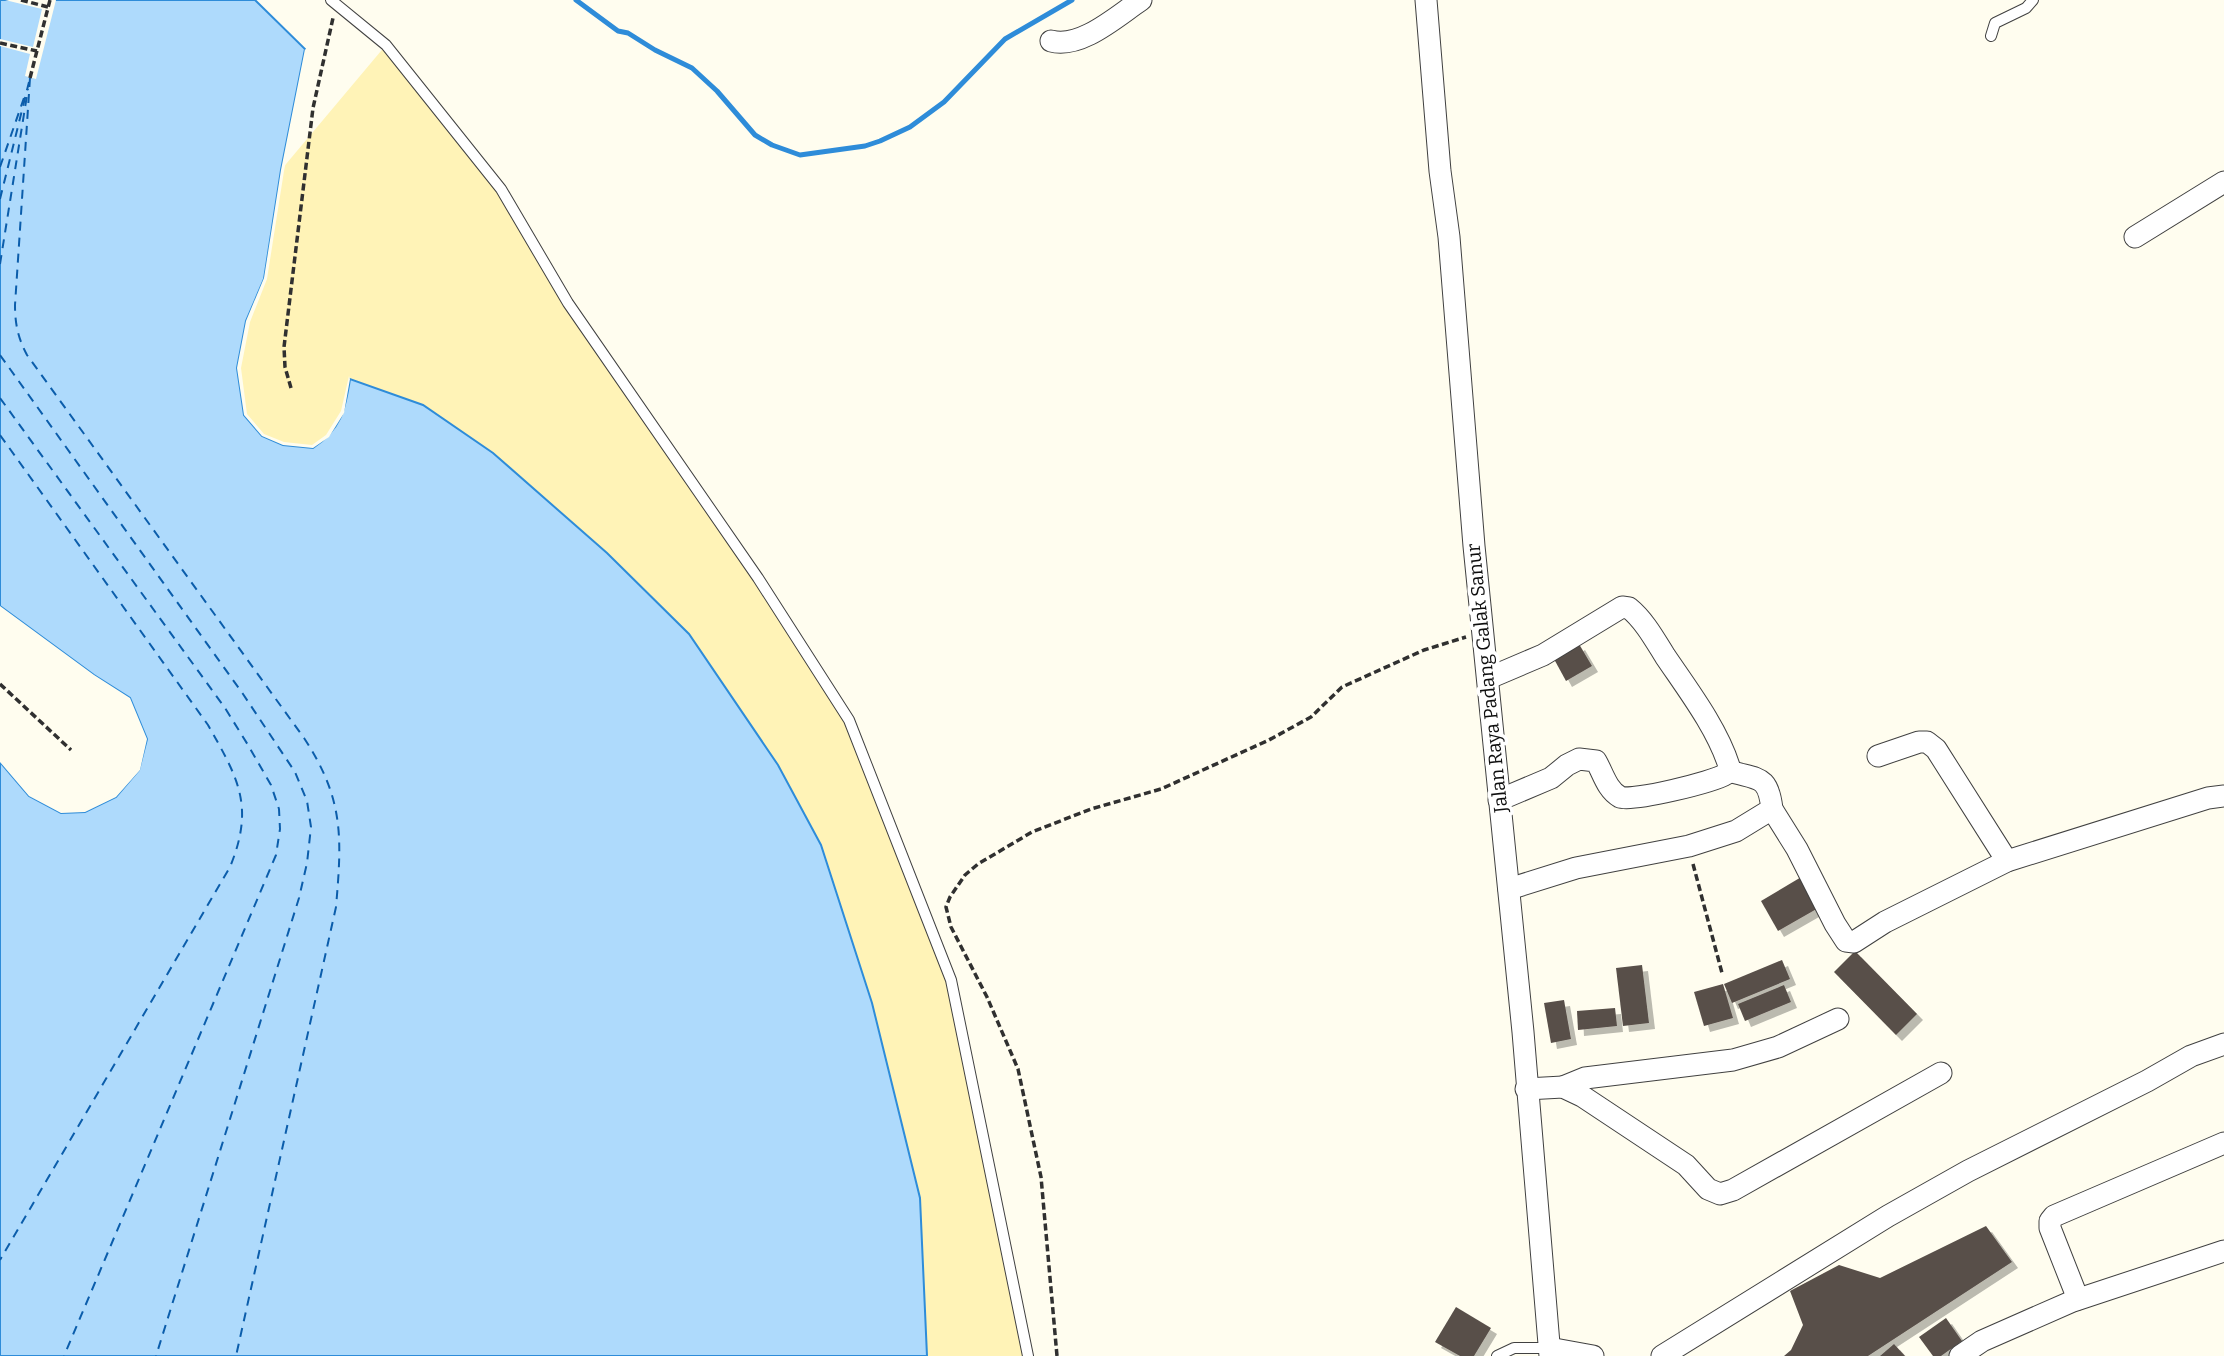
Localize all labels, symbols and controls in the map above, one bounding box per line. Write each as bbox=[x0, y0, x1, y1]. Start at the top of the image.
street label: Jalan Raya Padang Galak Sanur bbox=[1461, 542, 1513, 815]

